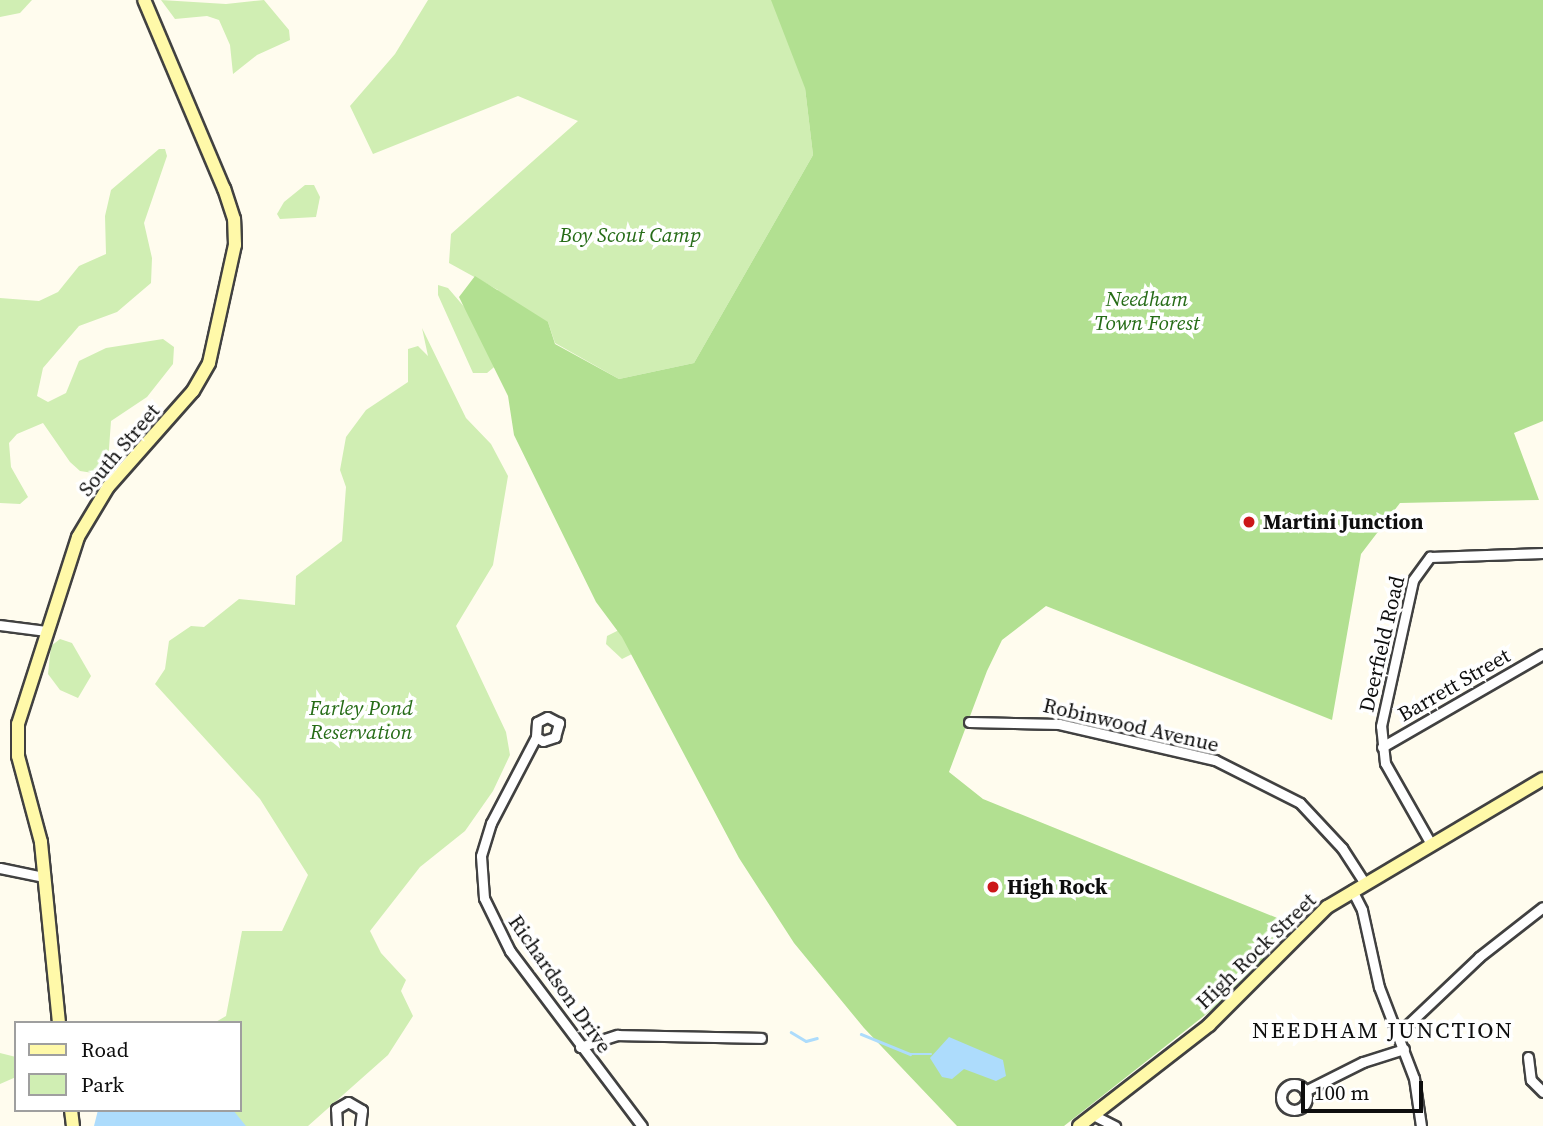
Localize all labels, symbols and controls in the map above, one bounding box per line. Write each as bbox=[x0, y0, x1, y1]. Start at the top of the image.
park label: Boy Scout Camp bbox=[559, 222, 701, 248]
park label: Needham Town Forest bbox=[1094, 286, 1200, 336]
street label: South Street bbox=[73, 399, 165, 501]
place label: Martini Junction bbox=[1263, 509, 1423, 535]
marker: Martini Junction bbox=[1241, 514, 1257, 530]
street label: Deerfield Road bbox=[1354, 573, 1410, 715]
street label: Barrett Street bbox=[1394, 643, 1514, 727]
street label: Robinwood Avenue bbox=[1041, 693, 1221, 757]
park label: Farley Pond Reservation bbox=[309, 695, 413, 745]
place label: High Rock bbox=[1007, 874, 1107, 900]
marker: High Rock bbox=[985, 879, 1001, 895]
street label: High Rock Street bbox=[1191, 888, 1321, 1014]
street label: Richardson Drive bbox=[503, 910, 617, 1058]
district label: NEEDHAM JUNCTION bbox=[1254, 1016, 1512, 1044]
legend bbox=[14, 1021, 242, 1112]
text: Road bbox=[81, 1035, 129, 1064]
scale bar bbox=[1305, 1066, 1428, 1110]
text: Park bbox=[81, 1070, 124, 1099]
text: 100 m bbox=[1314, 1078, 1369, 1107]

